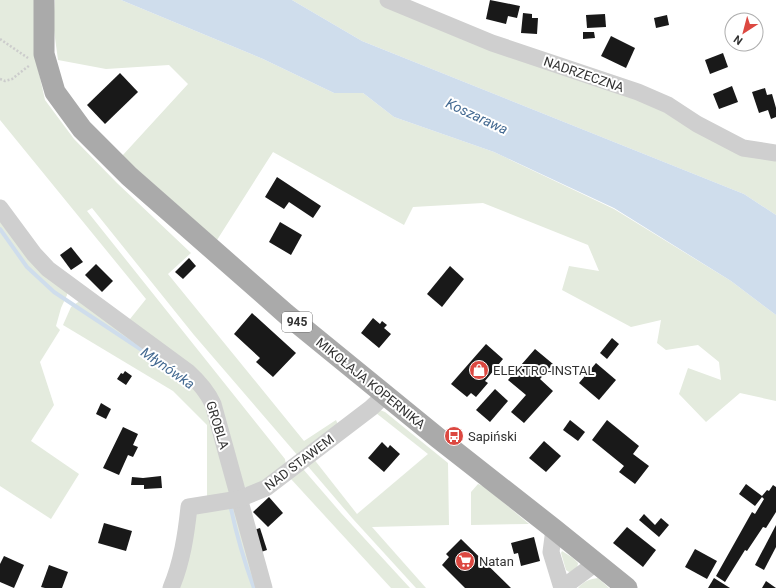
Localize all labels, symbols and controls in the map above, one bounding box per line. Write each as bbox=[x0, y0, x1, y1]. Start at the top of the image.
north arrow bbox=[724, 12, 764, 52]
text: N bbox=[731, 32, 745, 47]
street label: NADRZECZNA bbox=[542, 54, 626, 95]
water label: Koszarawa bbox=[443, 95, 511, 137]
road number: 945 bbox=[282, 312, 312, 332]
street label: MIKOŁAJA KOPERNIKA bbox=[313, 335, 429, 432]
water label: Młynówka bbox=[138, 344, 198, 392]
shop icon: ELEKTRO-INSTAL bbox=[468, 359, 490, 381]
place label: ELEKTRO-INSTAL bbox=[493, 363, 595, 378]
street label: GROBLA bbox=[203, 399, 232, 452]
bus stop icon: Sapiński bbox=[443, 425, 465, 447]
place label: Sapiński bbox=[468, 429, 517, 444]
street label: NAD STAWEM bbox=[262, 431, 337, 493]
supermarket icon: Natan bbox=[454, 550, 476, 572]
place label: Natan bbox=[479, 554, 514, 569]

